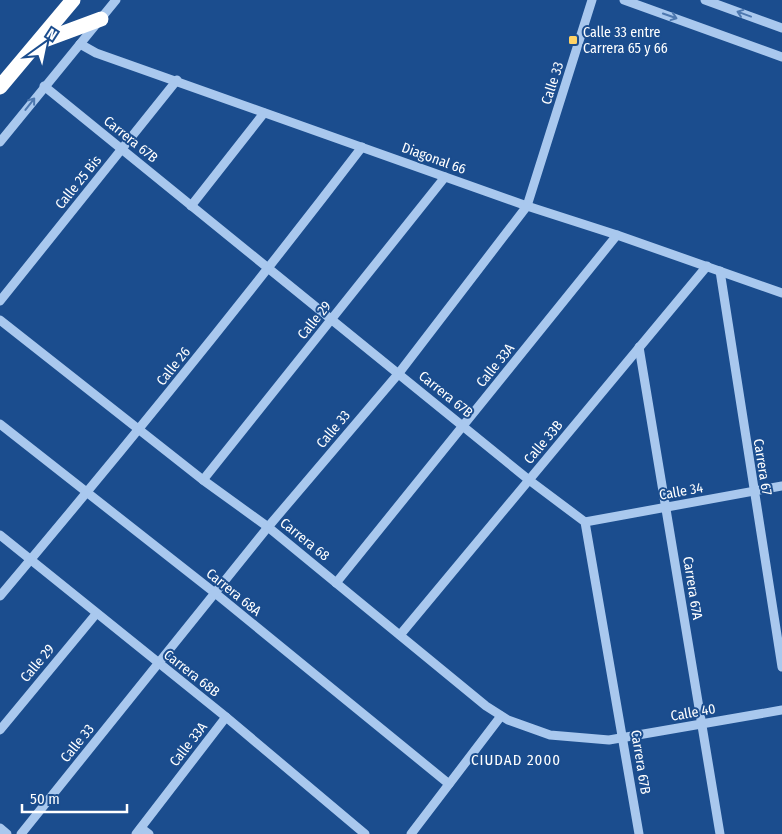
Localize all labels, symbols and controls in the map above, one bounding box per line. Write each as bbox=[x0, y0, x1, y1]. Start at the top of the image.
one-way arrow bbox=[736, 9, 752, 18]
one-way arrow bbox=[662, 12, 677, 21]
north arrow bbox=[20, 20, 70, 70]
place label: Calle 33 entre Carrera 65 y 66 bbox=[583, 24, 668, 57]
text: N bbox=[44, 25, 60, 44]
marker: Calle 33 entre Carrera 65 y 66 bbox=[567, 34, 579, 46]
street label: Calle 33 bbox=[538, 60, 567, 107]
one-way arrow bbox=[25, 97, 35, 111]
street label: Carrera 67B bbox=[100, 112, 161, 167]
street label: Diagonal 66 bbox=[399, 139, 468, 178]
street label: Calle 25 Bis bbox=[52, 152, 105, 213]
street label: Calle 29 bbox=[294, 298, 335, 343]
street label: Calle 33A bbox=[473, 340, 519, 391]
street label: Calle 26 bbox=[153, 344, 194, 389]
street label: Carrera 67B bbox=[415, 367, 476, 422]
street label: Calle 33 bbox=[313, 407, 354, 452]
street label: Calle 33B bbox=[520, 417, 567, 468]
street label: Carrera 67 bbox=[750, 438, 775, 497]
street label: Calle 34 bbox=[658, 479, 705, 504]
street label: Carrera 68 bbox=[277, 514, 333, 564]
street label: Carrera 67A bbox=[679, 555, 706, 622]
street label: Carrera 68A bbox=[203, 565, 265, 620]
street label: Calle 29 bbox=[17, 641, 58, 686]
street label: Carrera 68B bbox=[160, 646, 223, 701]
street label: Calle 40 bbox=[669, 700, 717, 725]
street label: Calle 33A bbox=[166, 718, 211, 770]
street label: Calle 33 bbox=[57, 721, 98, 766]
street label: Carrera 67B bbox=[627, 729, 654, 796]
district label: CIUDAD 2000 bbox=[471, 751, 561, 769]
scale bar bbox=[22, 782, 128, 814]
text: 50 m bbox=[30, 790, 60, 808]

